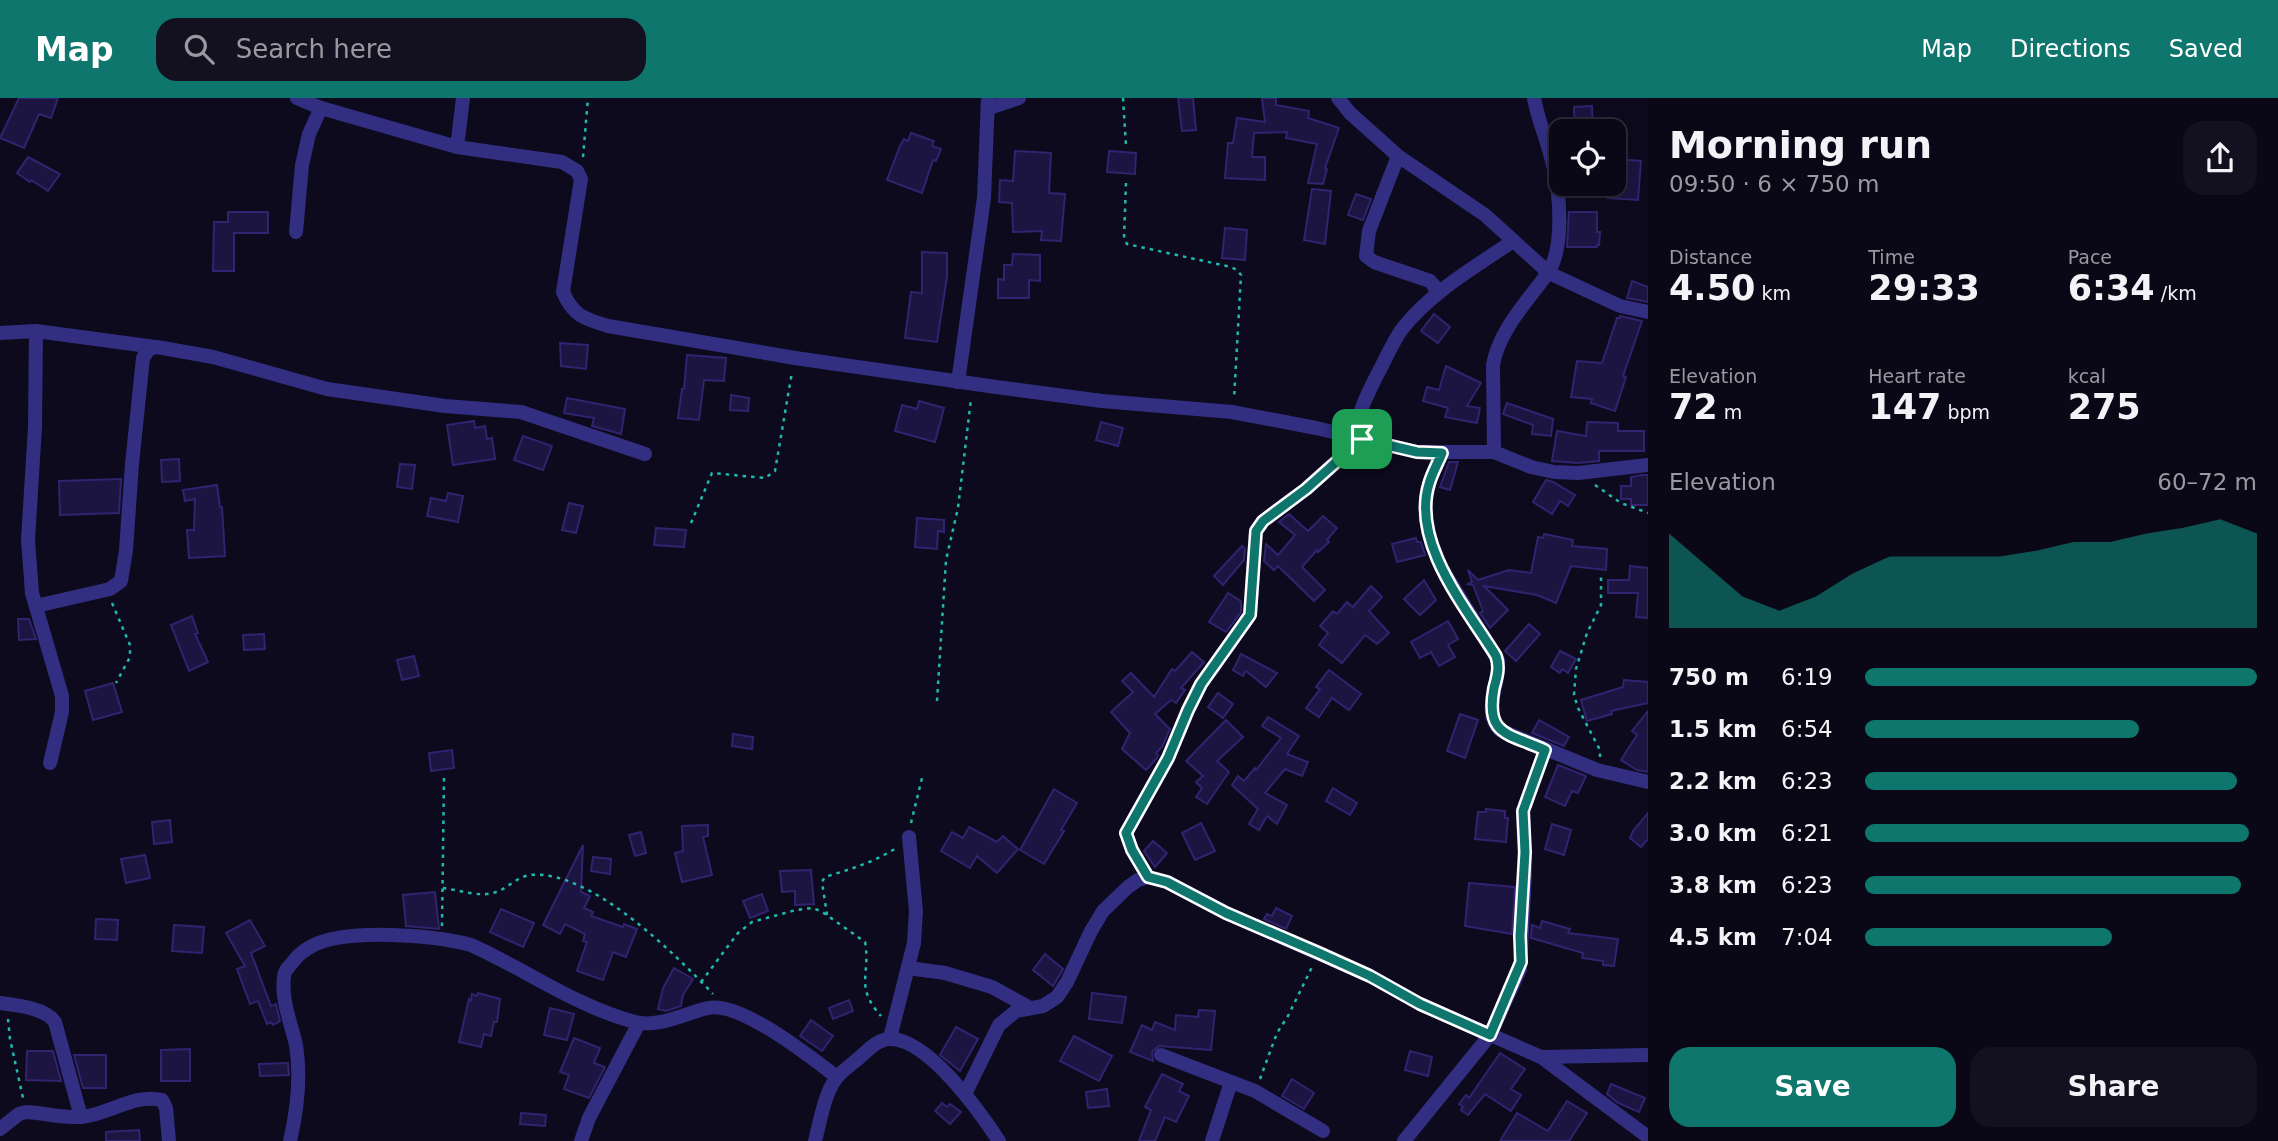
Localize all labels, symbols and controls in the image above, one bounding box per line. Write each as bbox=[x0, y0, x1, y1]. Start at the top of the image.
search box bbox=[156, 18, 646, 81]
text: Map bbox=[35, 30, 114, 69]
icon: search bbox=[180, 30, 218, 68]
text: Search here bbox=[236, 34, 392, 64]
text: Map bbox=[1921, 35, 1972, 63]
text: Directions bbox=[2010, 35, 2131, 63]
text: Saved bbox=[2169, 35, 2243, 63]
map controls bbox=[1549, 119, 1626, 196]
button: locate bbox=[1549, 119, 1626, 196]
button: share bbox=[2183, 121, 2257, 195]
text: Morning run bbox=[1669, 123, 1932, 167]
text: 09:50 · 6 × 750 m bbox=[1669, 171, 1879, 197]
text: Distance bbox=[1669, 246, 1752, 268]
text: Time bbox=[1868, 246, 1915, 268]
text: Pace bbox=[2068, 246, 2112, 268]
text: 4.50 bbox=[1669, 268, 1755, 308]
text: 29:33 bbox=[1868, 268, 1980, 308]
text: 6:34 bbox=[2068, 268, 2155, 308]
text: km bbox=[1755, 282, 1791, 304]
text: /km bbox=[2155, 282, 2197, 304]
text: Elevation bbox=[1669, 365, 1757, 387]
text: Heart rate bbox=[1868, 365, 1966, 387]
text: kcal bbox=[2068, 365, 2106, 387]
text: 72 bbox=[1669, 387, 1718, 427]
text: 147 bbox=[1868, 387, 1941, 427]
text: 275 bbox=[2068, 387, 2141, 427]
text: m bbox=[1718, 401, 1742, 423]
text: bpm bbox=[1941, 401, 1990, 423]
pin bbox=[1332, 409, 1392, 469]
icon: arrive bbox=[1343, 420, 1381, 458]
text: Elevation bbox=[1669, 469, 1776, 495]
text: 60–72 m bbox=[2157, 469, 2257, 495]
text: 750 m bbox=[1669, 664, 1749, 690]
text: 6:19 bbox=[1781, 664, 1833, 690]
text: 1.5 km bbox=[1669, 716, 1757, 742]
text: 6:54 bbox=[1781, 716, 1833, 742]
text: 2.2 km bbox=[1669, 768, 1757, 794]
text: 6:23 bbox=[1781, 768, 1833, 794]
text: 3.0 km bbox=[1669, 820, 1757, 846]
text: 6:21 bbox=[1781, 820, 1833, 846]
text: 3.8 km bbox=[1669, 872, 1757, 898]
text: 6:23 bbox=[1781, 872, 1833, 898]
text: 4.5 km bbox=[1669, 924, 1757, 950]
text: 7:04 bbox=[1781, 924, 1833, 950]
button: Save bbox=[1669, 1047, 1956, 1127]
button: Share bbox=[1970, 1047, 2257, 1127]

